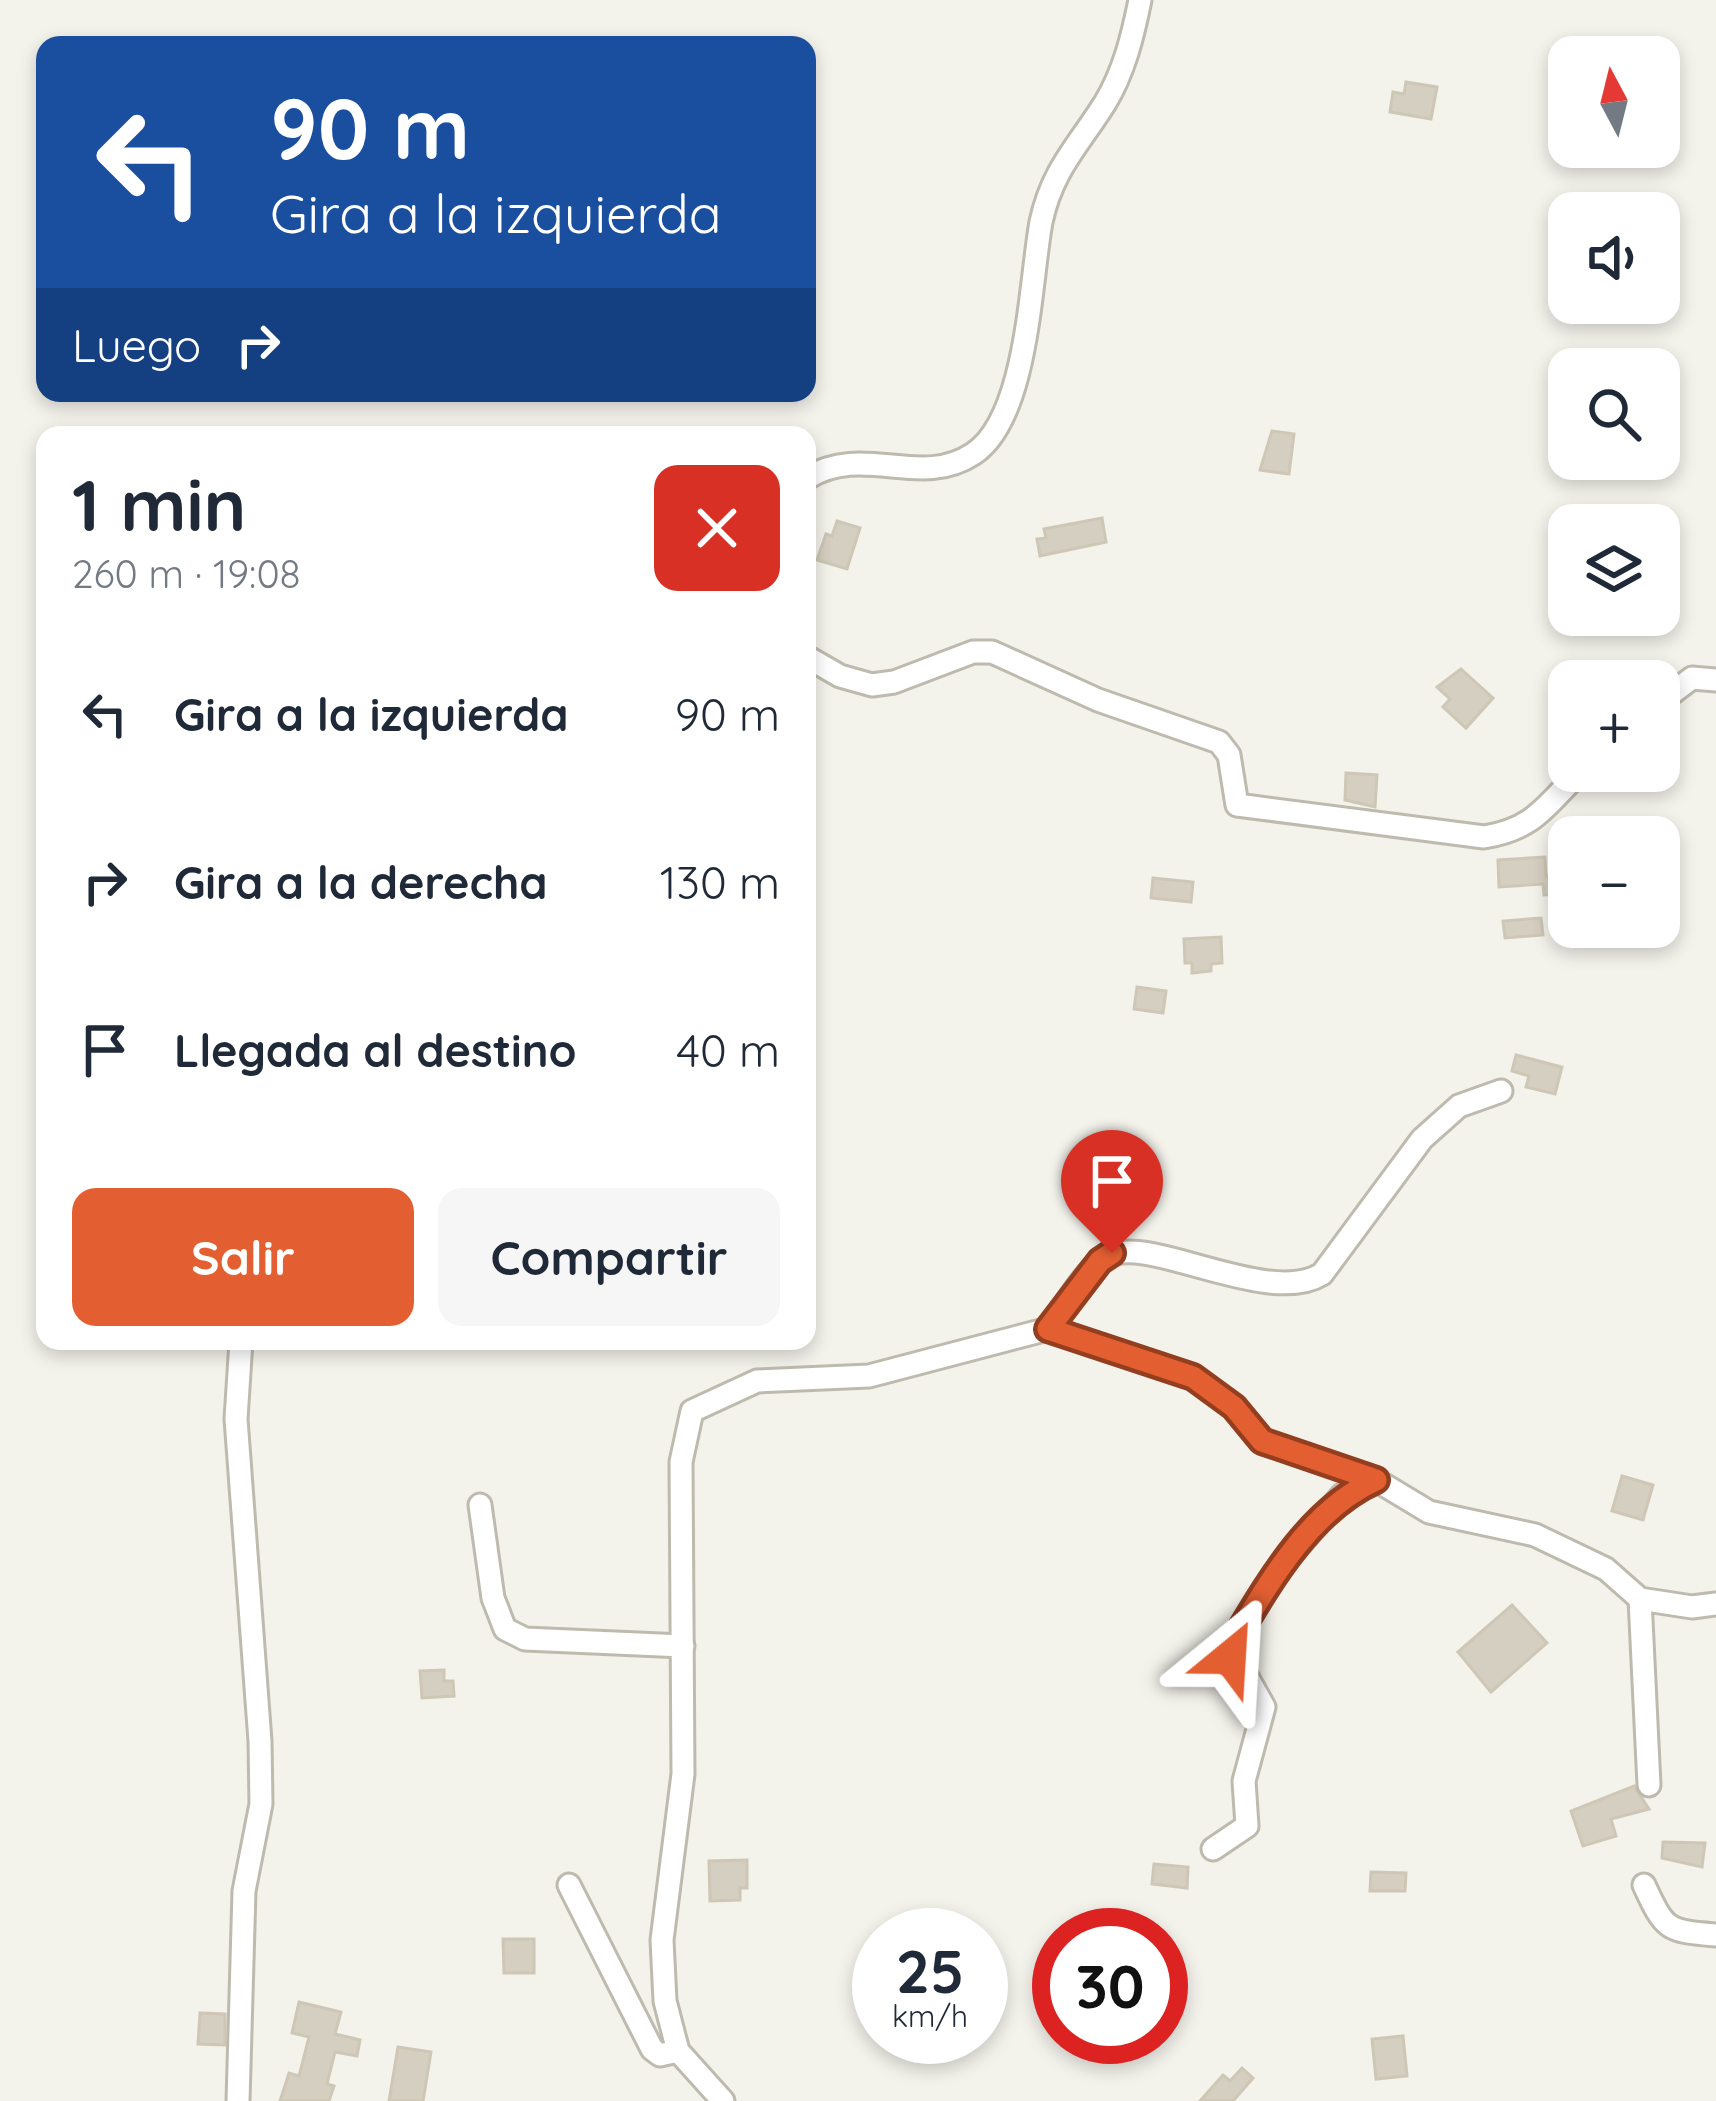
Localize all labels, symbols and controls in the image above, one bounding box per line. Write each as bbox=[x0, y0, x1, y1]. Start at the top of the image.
north arrow bbox=[1548, 36, 1680, 168]
map controls bbox=[1548, 36, 1680, 948]
text: 90 m bbox=[270, 75, 470, 180]
icon: left bbox=[72, 84, 228, 240]
text: Gira a la izquierda bbox=[270, 179, 722, 247]
button: sound bbox=[1548, 192, 1680, 324]
icon: right bbox=[225, 312, 291, 378]
text: Luego bbox=[72, 317, 201, 373]
button: search bbox=[1548, 348, 1680, 480]
text: 1 min bbox=[72, 459, 246, 549]
button: close bbox=[654, 465, 780, 591]
button: layers bbox=[1548, 504, 1680, 636]
text: 260 m · 19:08 bbox=[72, 549, 301, 598]
button: + bbox=[1548, 660, 1680, 792]
icon: left bbox=[72, 681, 138, 747]
text: Gira a la izquierda bbox=[174, 686, 569, 742]
text: 90 m bbox=[675, 686, 780, 742]
button: − bbox=[1548, 816, 1680, 948]
icon: right bbox=[72, 849, 138, 915]
text: Gira a la derecha bbox=[174, 854, 548, 910]
text: 130 m bbox=[660, 854, 780, 910]
icon: arrive bbox=[72, 1017, 138, 1083]
text: Llegada al destino bbox=[174, 1022, 577, 1078]
text: 40 m bbox=[676, 1022, 780, 1078]
pin bbox=[1061, 1130, 1163, 1253]
icon: arrive bbox=[1079, 1148, 1145, 1214]
button: Salir bbox=[72, 1188, 414, 1326]
button: Compartir bbox=[438, 1188, 780, 1326]
position arrow bbox=[1167, 1594, 1293, 1720]
speed limit sign: 30 bbox=[1032, 1908, 1188, 2064]
text: 25 bbox=[896, 1933, 964, 2008]
text: km/h bbox=[892, 1997, 968, 2035]

